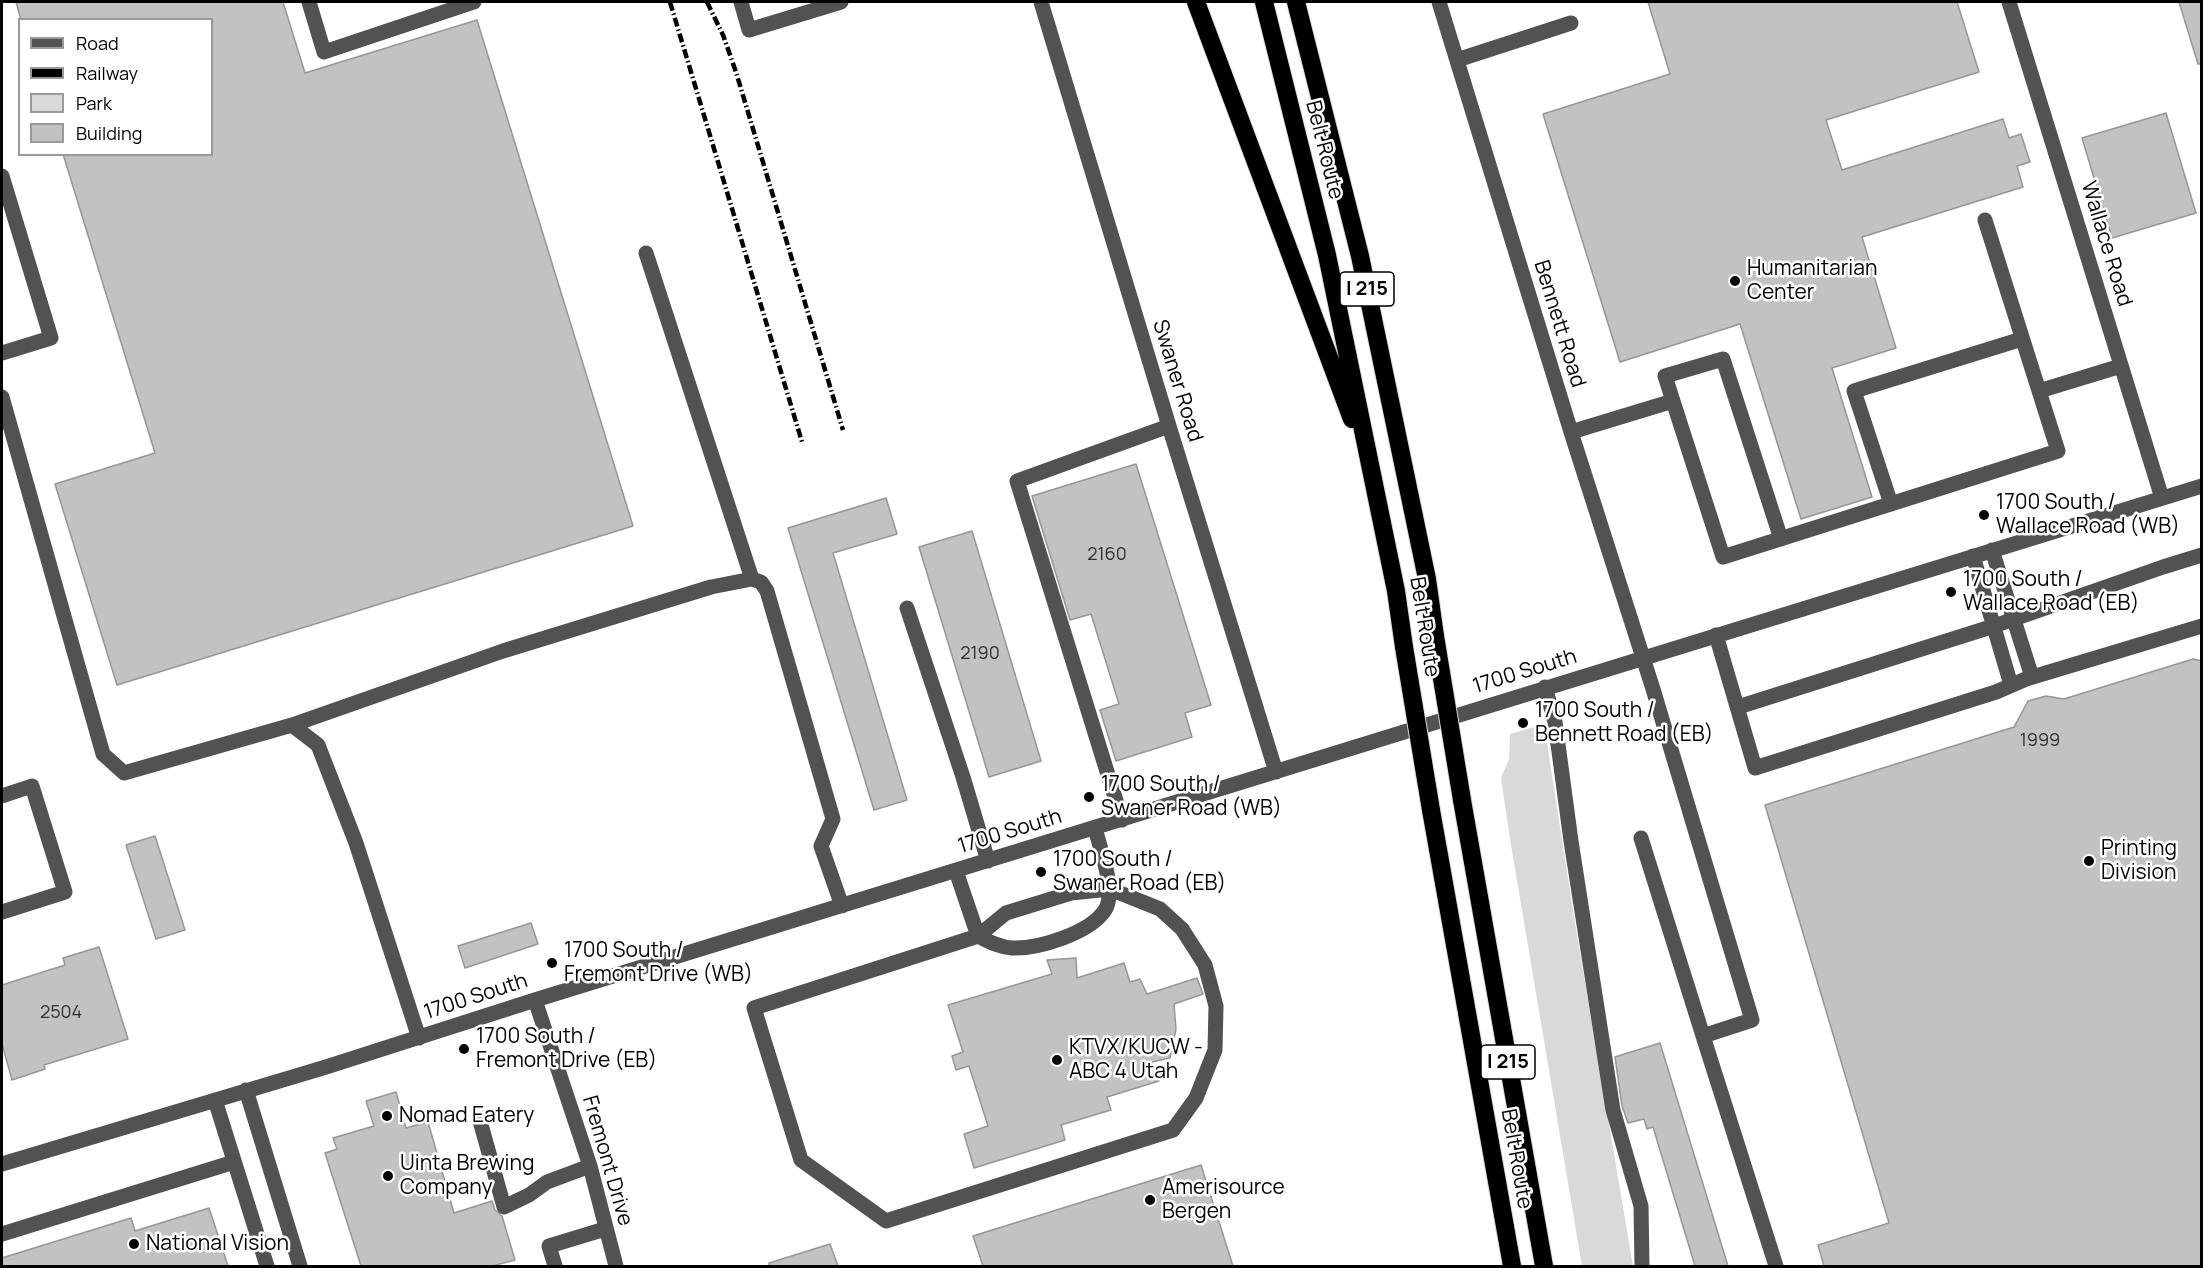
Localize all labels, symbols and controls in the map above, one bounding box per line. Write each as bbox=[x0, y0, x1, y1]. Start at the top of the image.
legend bbox=[18, 18, 213, 156]
text: Road bbox=[76, 31, 119, 55]
text: Railway bbox=[76, 61, 138, 85]
text: Park bbox=[76, 91, 112, 115]
street label: Belt Route bbox=[1300, 98, 1348, 202]
text: Building bbox=[76, 121, 142, 145]
street label: Wallace Road bbox=[2075, 178, 2137, 310]
place label: Humanitarian Center bbox=[1747, 256, 1877, 306]
street label: Bennett Road bbox=[1528, 257, 1590, 391]
road number: I 215 bbox=[1340, 272, 1394, 306]
marker: Humanitarian Center bbox=[1728, 274, 1742, 288]
street label: Swaner Road bbox=[1146, 317, 1208, 445]
place label: 1700 South / Wallace Road (WB) bbox=[1996, 490, 2180, 540]
marker: 1700 South / Wallace Road (WB) bbox=[1977, 508, 1991, 522]
house number: 2160 bbox=[1087, 544, 1127, 566]
place label: 1700 South / Wallace Road (EB) bbox=[1963, 567, 2139, 617]
street label: Belt Route bbox=[1404, 575, 1444, 679]
marker: 1700 South / Wallace Road (EB) bbox=[1944, 585, 1958, 599]
house number: 2190 bbox=[960, 643, 1000, 665]
street label: 1700 South bbox=[1470, 644, 1580, 700]
place label: 1700 South / Bennett Road (EB) bbox=[1535, 698, 1713, 748]
marker: 1700 South / Bennett Road (EB) bbox=[1516, 716, 1530, 730]
house number: 1999 bbox=[2020, 730, 2060, 752]
place label: 1700 South / Swaner Road (WB) bbox=[1101, 772, 1282, 822]
marker: 1700 South / Swaner Road (WB) bbox=[1082, 790, 1096, 804]
street label: 1700 South bbox=[955, 804, 1065, 860]
place label: Printing Division bbox=[2101, 836, 2177, 886]
place label: 1700 South / Swaner Road (EB) bbox=[1053, 847, 1226, 897]
marker: Printing Division bbox=[2082, 854, 2096, 868]
marker: 1700 South / Swaner Road (EB) bbox=[1034, 865, 1048, 879]
place label: 1700 South / Fremont Drive (WB) bbox=[564, 938, 753, 988]
marker: 1700 South / Fremont Drive (WB) bbox=[545, 956, 559, 970]
street label: 1700 South bbox=[421, 968, 531, 1026]
house number: 2504 bbox=[40, 1002, 82, 1024]
place label: 1700 South / Fremont Drive (EB) bbox=[476, 1024, 657, 1074]
place label: KTVX/KUCW - ABC 4 Utah bbox=[1069, 1035, 1203, 1085]
marker: 1700 South / Fremont Drive (EB) bbox=[457, 1042, 471, 1056]
road number: I 215 bbox=[1481, 1045, 1535, 1079]
marker: KTVX/KUCW - ABC 4 Utah bbox=[1050, 1053, 1064, 1067]
street label: Fremont Drive bbox=[576, 1093, 638, 1229]
place label: Nomad Eatery bbox=[399, 1103, 534, 1129]
street label: Belt Route bbox=[1495, 1107, 1537, 1211]
marker: Nomad Eatery bbox=[380, 1109, 394, 1123]
place label: Uinta Brewing Company bbox=[400, 1151, 534, 1201]
marker: Uinta Brewing Company bbox=[381, 1169, 395, 1183]
place label: Amerisource Bergen bbox=[1162, 1175, 1285, 1225]
marker: Amerisource Bergen bbox=[1143, 1193, 1157, 1207]
place label: National Vision bbox=[146, 1231, 289, 1257]
marker: National Vision bbox=[127, 1237, 141, 1251]

